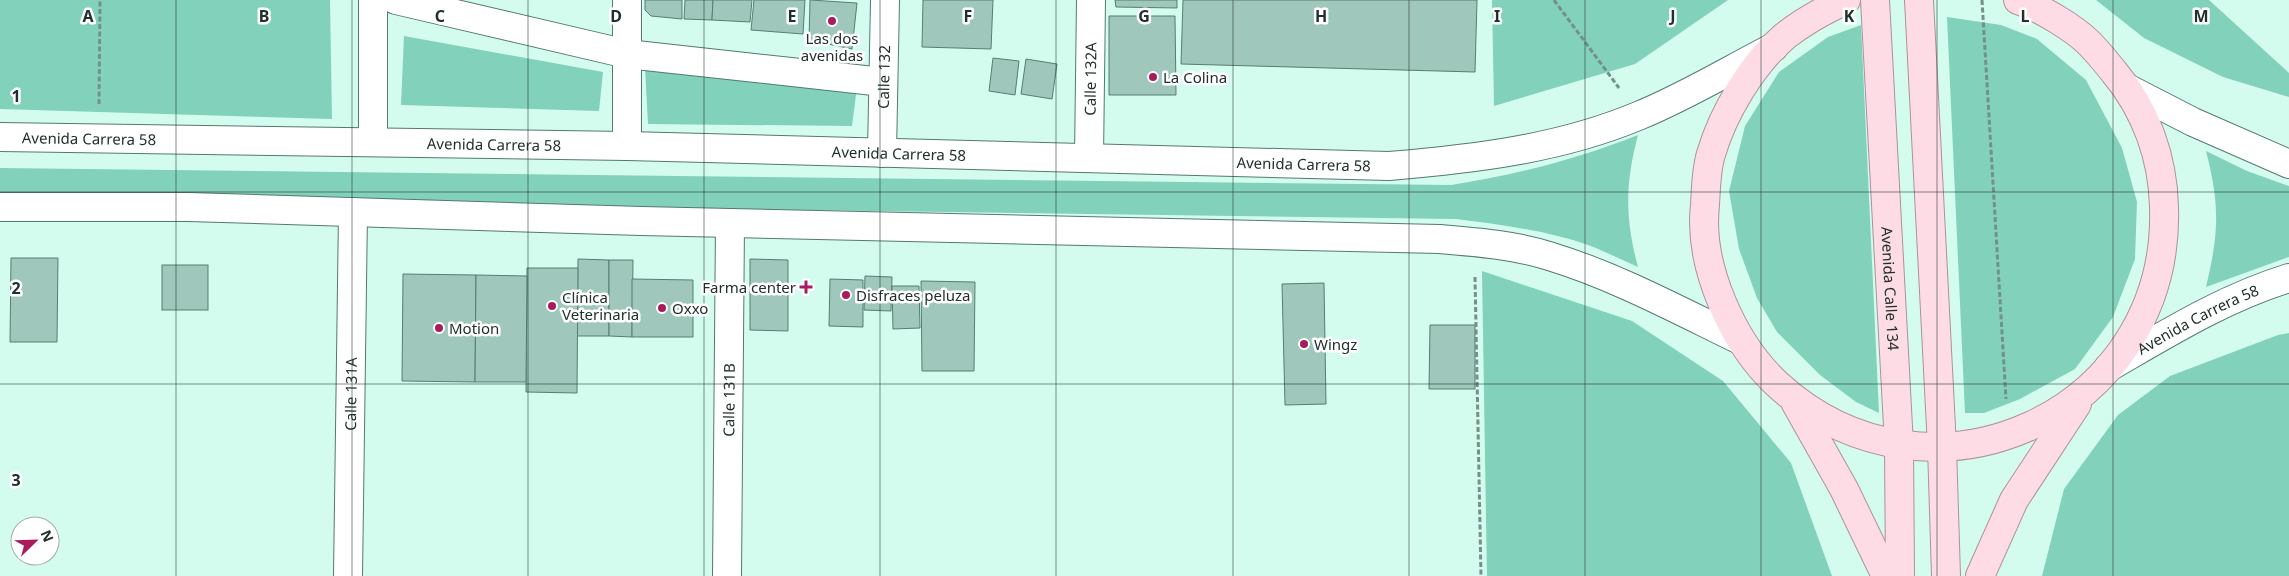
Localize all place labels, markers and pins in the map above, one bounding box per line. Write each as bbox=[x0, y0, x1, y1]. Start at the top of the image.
marker: Las dos avenidas bbox=[826, 15, 838, 27]
place label: Las dos avenidas bbox=[801, 28, 863, 65]
place label: La Colina bbox=[1163, 67, 1227, 87]
marker: La Colina bbox=[1147, 71, 1159, 83]
place label: Farma center bbox=[702, 277, 796, 297]
marker: Farma center bbox=[800, 281, 812, 293]
place label: Disfraces peluza bbox=[856, 285, 971, 305]
place label: Clínica Veterinaria bbox=[562, 287, 639, 324]
marker: Disfraces peluza bbox=[840, 289, 852, 301]
place label: Oxxo bbox=[672, 298, 708, 318]
marker: Clínica Veterinaria bbox=[546, 300, 558, 312]
marker: Oxxo bbox=[656, 302, 668, 314]
place label: Motion bbox=[449, 318, 499, 338]
marker: Motion bbox=[433, 322, 445, 334]
place label: Wingz bbox=[1314, 334, 1357, 354]
marker: Wingz bbox=[1298, 338, 1310, 350]

